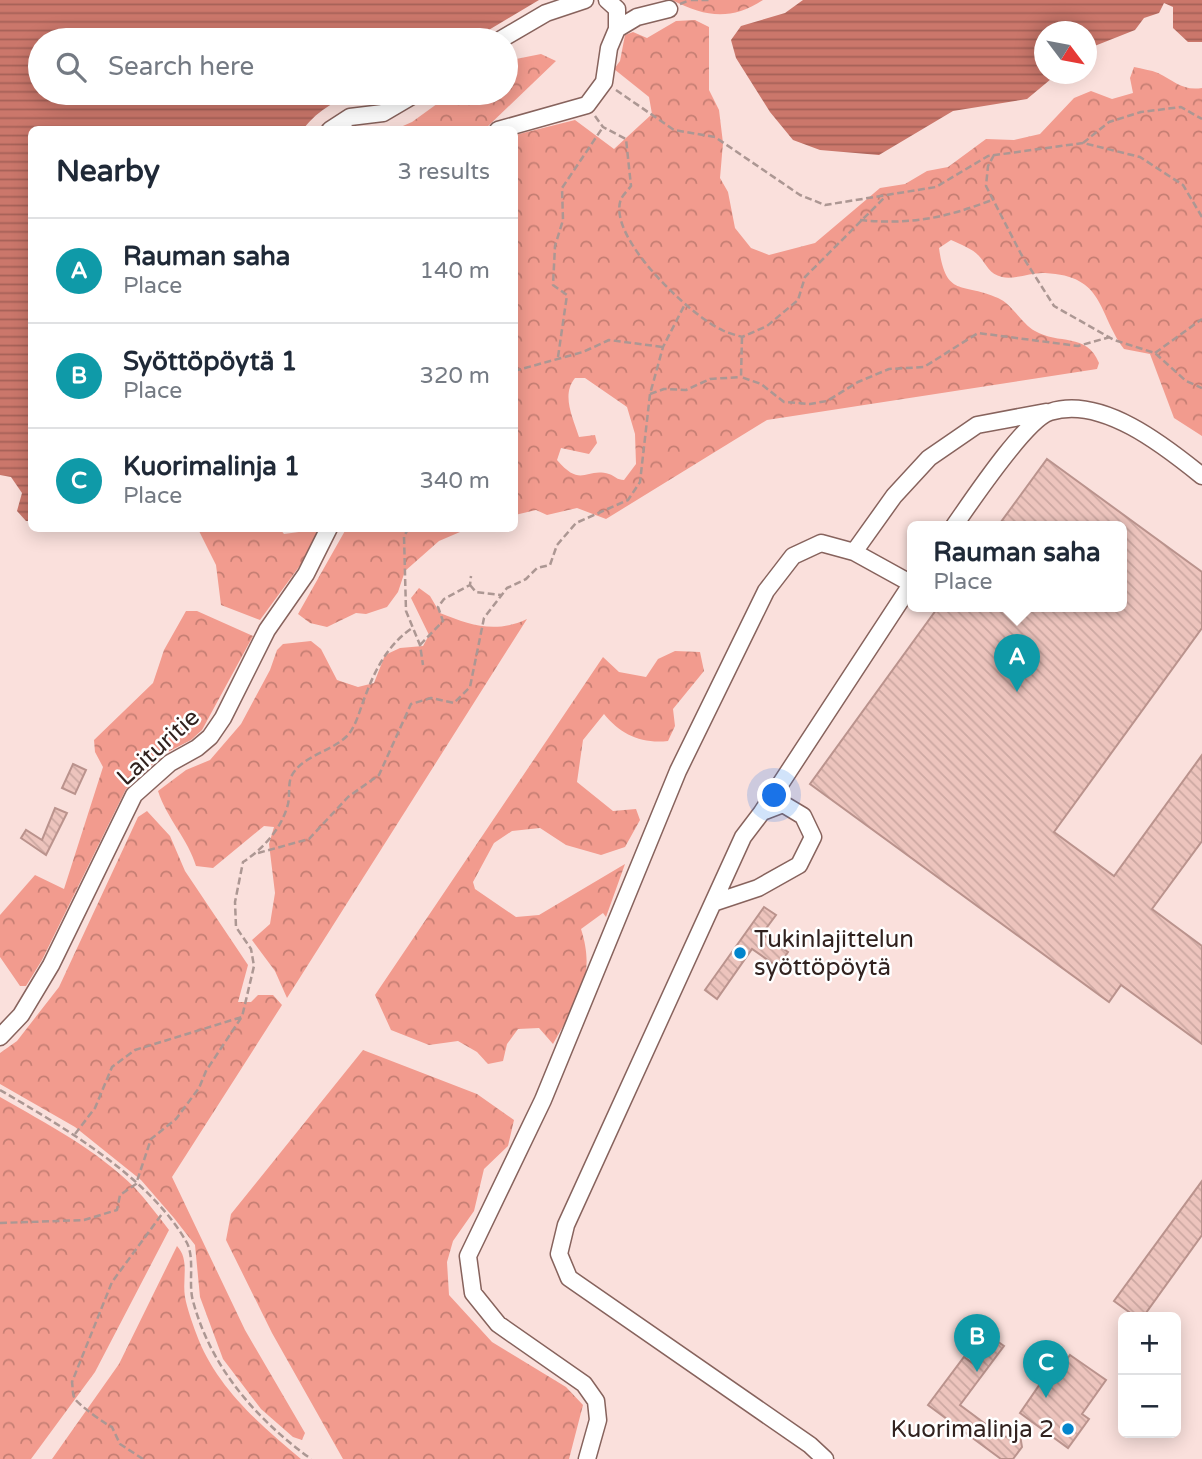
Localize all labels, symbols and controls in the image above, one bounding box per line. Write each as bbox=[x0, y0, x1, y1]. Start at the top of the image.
north arrow bbox=[1034, 21, 1097, 84]
search box bbox=[28, 28, 518, 105]
icon: search bbox=[52, 48, 90, 86]
text: Search here bbox=[108, 51, 254, 82]
text: Nearby bbox=[56, 153, 160, 190]
text: 3 results bbox=[397, 158, 490, 186]
text: Rauman saha bbox=[123, 241, 290, 272]
text: A bbox=[70, 257, 88, 285]
text: 140 m bbox=[420, 257, 490, 285]
text: Place bbox=[123, 272, 182, 300]
text: Syöttöpöytä 1 bbox=[123, 346, 297, 377]
text: B bbox=[71, 362, 87, 390]
text: 320 m bbox=[420, 362, 490, 390]
text: Place bbox=[123, 377, 182, 405]
text: Kuorimalinja 1 bbox=[123, 451, 300, 482]
text: C bbox=[71, 467, 87, 495]
text: 340 m bbox=[420, 467, 490, 495]
text: Place bbox=[123, 482, 182, 510]
popup bbox=[907, 521, 1127, 612]
text: Rauman saha bbox=[933, 537, 1101, 568]
text: Place bbox=[933, 568, 992, 596]
pin: A bbox=[994, 634, 1040, 692]
street label: Laituritie bbox=[111, 703, 206, 792]
your location bbox=[757, 778, 791, 812]
place label: Tukinlajittelun syöttöpöytä bbox=[754, 925, 914, 982]
marker: Tukinlajittelun syöttöpöytä bbox=[732, 945, 748, 961]
map controls bbox=[1118, 1312, 1181, 1438]
button: + bbox=[1118, 1312, 1181, 1375]
pin: B bbox=[954, 1314, 1000, 1372]
pin: C bbox=[1023, 1340, 1069, 1398]
button: − bbox=[1118, 1375, 1181, 1438]
place label: Kuorimalinja 2 bbox=[891, 1415, 1054, 1444]
marker: Kuorimalinja 2 bbox=[1060, 1421, 1076, 1437]

